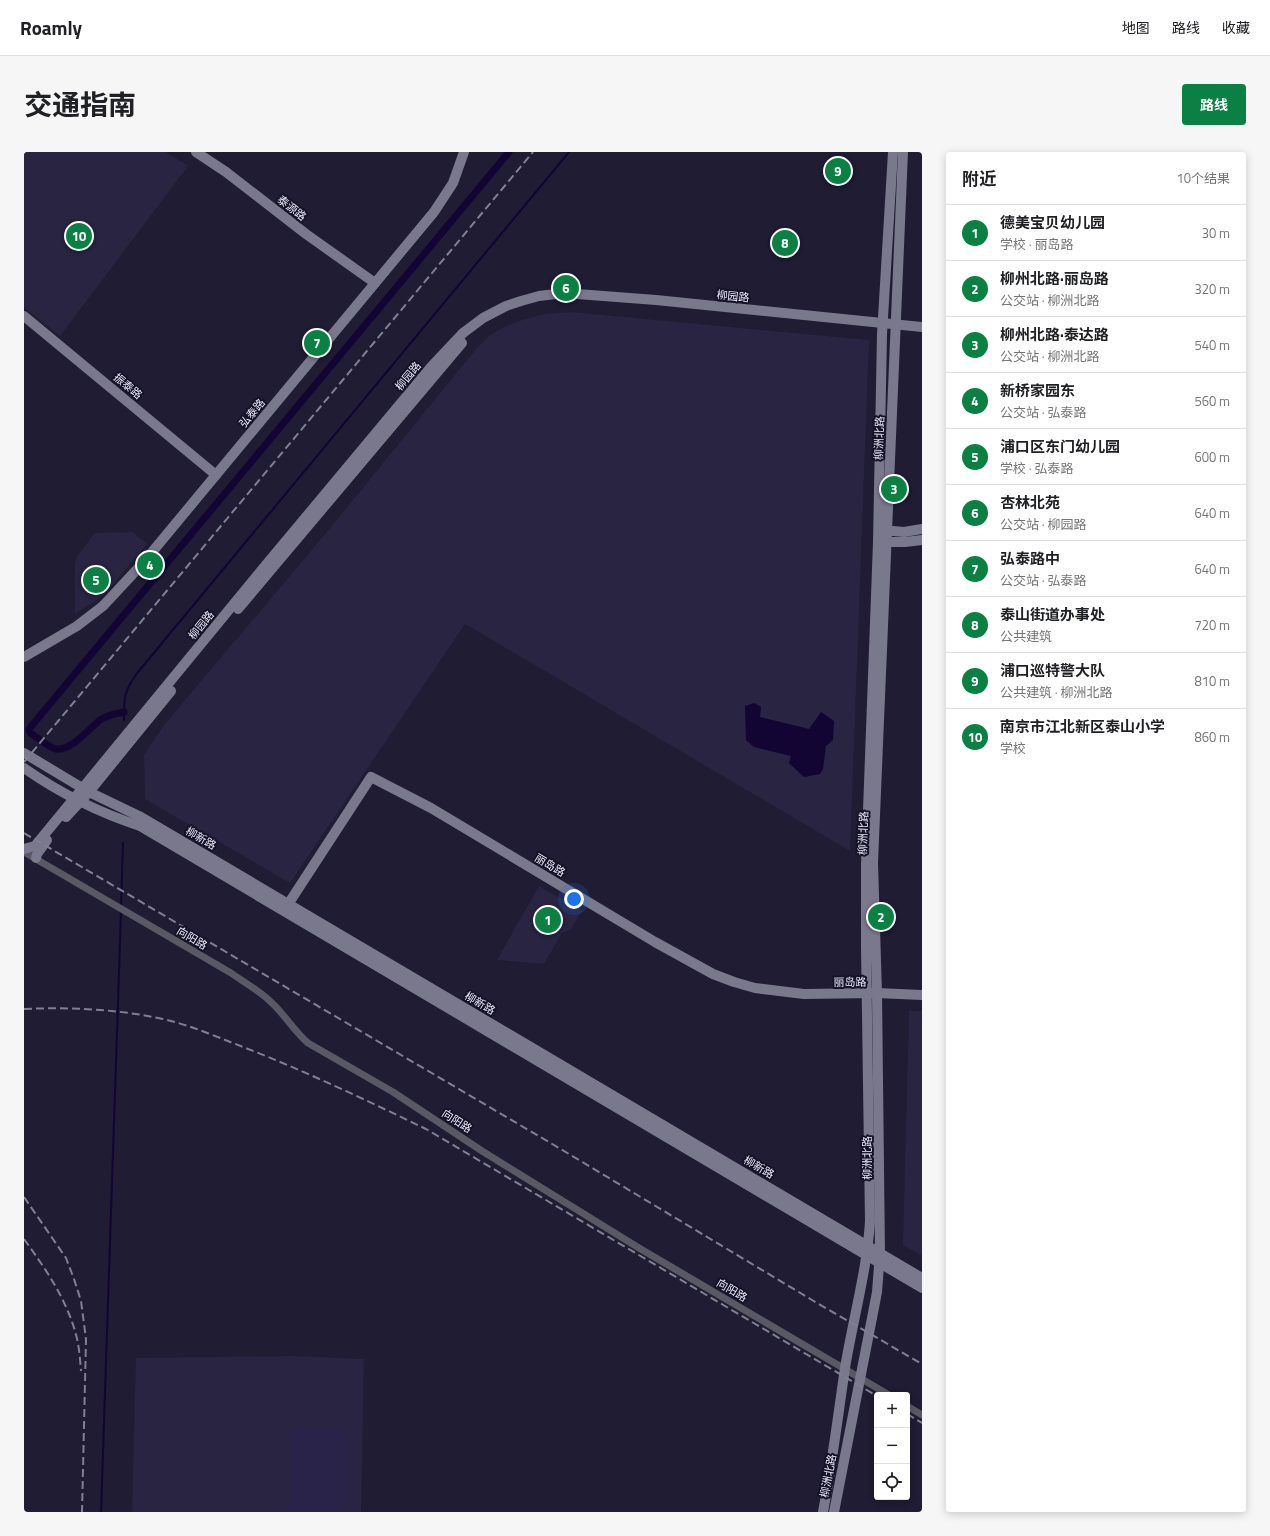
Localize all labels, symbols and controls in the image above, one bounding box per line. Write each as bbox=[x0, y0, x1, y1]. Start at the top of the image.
text: Roamly bbox=[20, 13, 82, 42]
text: 地图 bbox=[1122, 17, 1150, 38]
text: 路线 bbox=[1172, 17, 1200, 38]
text: 收藏 bbox=[1222, 17, 1250, 38]
text: 交通指南 bbox=[24, 83, 136, 126]
button: 路线 bbox=[1182, 84, 1246, 125]
pin: 9 bbox=[825, 156, 851, 186]
text: 附近 bbox=[962, 166, 996, 192]
text: 10个结果 bbox=[1176, 168, 1230, 188]
street label: 泰源路 bbox=[274, 192, 310, 224]
text: 德美宝贝幼儿园 bbox=[1000, 211, 1105, 234]
pin: 10 bbox=[66, 221, 92, 251]
text: 1 bbox=[971, 223, 979, 243]
text: 30 m bbox=[1202, 223, 1230, 243]
pin: 8 bbox=[772, 228, 798, 258]
text: 学校 · 丽岛路 bbox=[1000, 234, 1074, 254]
text: 柳州北路·丽岛路 bbox=[1000, 267, 1109, 290]
pin: 6 bbox=[553, 273, 579, 303]
text: 2 bbox=[971, 279, 979, 299]
text: 320 m bbox=[1194, 279, 1230, 299]
street label: 柳园路 bbox=[716, 286, 750, 306]
text: 公交站 · 柳洲北路 bbox=[1000, 290, 1100, 310]
text: 柳州北路·泰达路 bbox=[1000, 323, 1109, 346]
pin: 7 bbox=[304, 328, 330, 358]
text: 3 bbox=[971, 335, 979, 355]
text: 540 m bbox=[1194, 335, 1230, 355]
text: 公交站 · 柳洲北路 bbox=[1000, 346, 1100, 366]
street label: 柳园路 bbox=[391, 358, 425, 394]
street label: 振泰路 bbox=[110, 369, 146, 403]
text: 新桥家园东 bbox=[1000, 379, 1075, 402]
text: 4 bbox=[971, 391, 979, 411]
text: 560 m bbox=[1194, 391, 1230, 411]
street label: 弘泰路 bbox=[235, 395, 269, 431]
text: 公交站 · 弘泰路 bbox=[1000, 402, 1087, 422]
street label: 柳洲北路 bbox=[870, 416, 888, 460]
text: 浦口区东门幼儿园 bbox=[1000, 435, 1120, 458]
text: 5 bbox=[971, 447, 979, 467]
text: 600 m bbox=[1194, 447, 1230, 467]
text: 学校 · 弘泰路 bbox=[1000, 458, 1074, 478]
pin: 3 bbox=[881, 474, 907, 504]
text: 杏林北苑 bbox=[1000, 491, 1060, 514]
text: 6 bbox=[971, 503, 979, 523]
text: 640 m bbox=[1194, 503, 1230, 523]
text: 公交站 · 柳园路 bbox=[1000, 514, 1087, 534]
text: 弘泰路中 bbox=[1000, 547, 1060, 570]
pin: 4 bbox=[137, 550, 163, 580]
text: 7 bbox=[971, 559, 979, 579]
text: 640 m bbox=[1194, 559, 1230, 579]
pin: 5 bbox=[83, 565, 109, 595]
text: 公交站 · 弘泰路 bbox=[1000, 570, 1087, 590]
text: 泰山街道办事处 bbox=[1000, 603, 1105, 626]
street label: 柳园路 bbox=[184, 607, 218, 643]
text: 8 bbox=[971, 615, 979, 635]
text: 720 m bbox=[1194, 615, 1230, 635]
text: 公共建筑 bbox=[1000, 626, 1052, 646]
text: 浦口巡特警大队 bbox=[1000, 659, 1105, 682]
text: 9 bbox=[971, 671, 979, 691]
text: 810 m bbox=[1194, 671, 1230, 691]
text: 公共建筑 · 柳洲北路 bbox=[1000, 682, 1113, 702]
text: 南京市江北新区泰山小学 bbox=[1000, 715, 1165, 738]
text: 10 bbox=[968, 727, 982, 747]
text: 860 m bbox=[1194, 727, 1230, 747]
text: 学校 bbox=[1000, 738, 1026, 758]
street label: 柳洲北路 bbox=[854, 811, 872, 855]
street label: 柳新路 bbox=[183, 823, 219, 853]
street label: 丽岛路 bbox=[532, 850, 568, 880]
your location bbox=[564, 889, 584, 909]
pin: 2 bbox=[868, 902, 894, 932]
pin: 1 bbox=[535, 905, 561, 935]
street label: 向阳路 bbox=[174, 923, 210, 953]
street label: 丽岛路 bbox=[833, 974, 867, 990]
street label: 柳新路 bbox=[462, 988, 498, 1018]
street label: 向阳路 bbox=[439, 1105, 475, 1137]
street label: 柳洲北路 bbox=[859, 1136, 875, 1180]
street label: 柳新路 bbox=[741, 1152, 777, 1182]
street label: 向阳路 bbox=[714, 1275, 750, 1305]
map controls bbox=[874, 1392, 910, 1500]
button: + bbox=[874, 1392, 910, 1428]
button: − bbox=[874, 1428, 910, 1464]
street label: 柳洲北路 bbox=[816, 1453, 840, 1499]
button: locate bbox=[874, 1464, 910, 1500]

